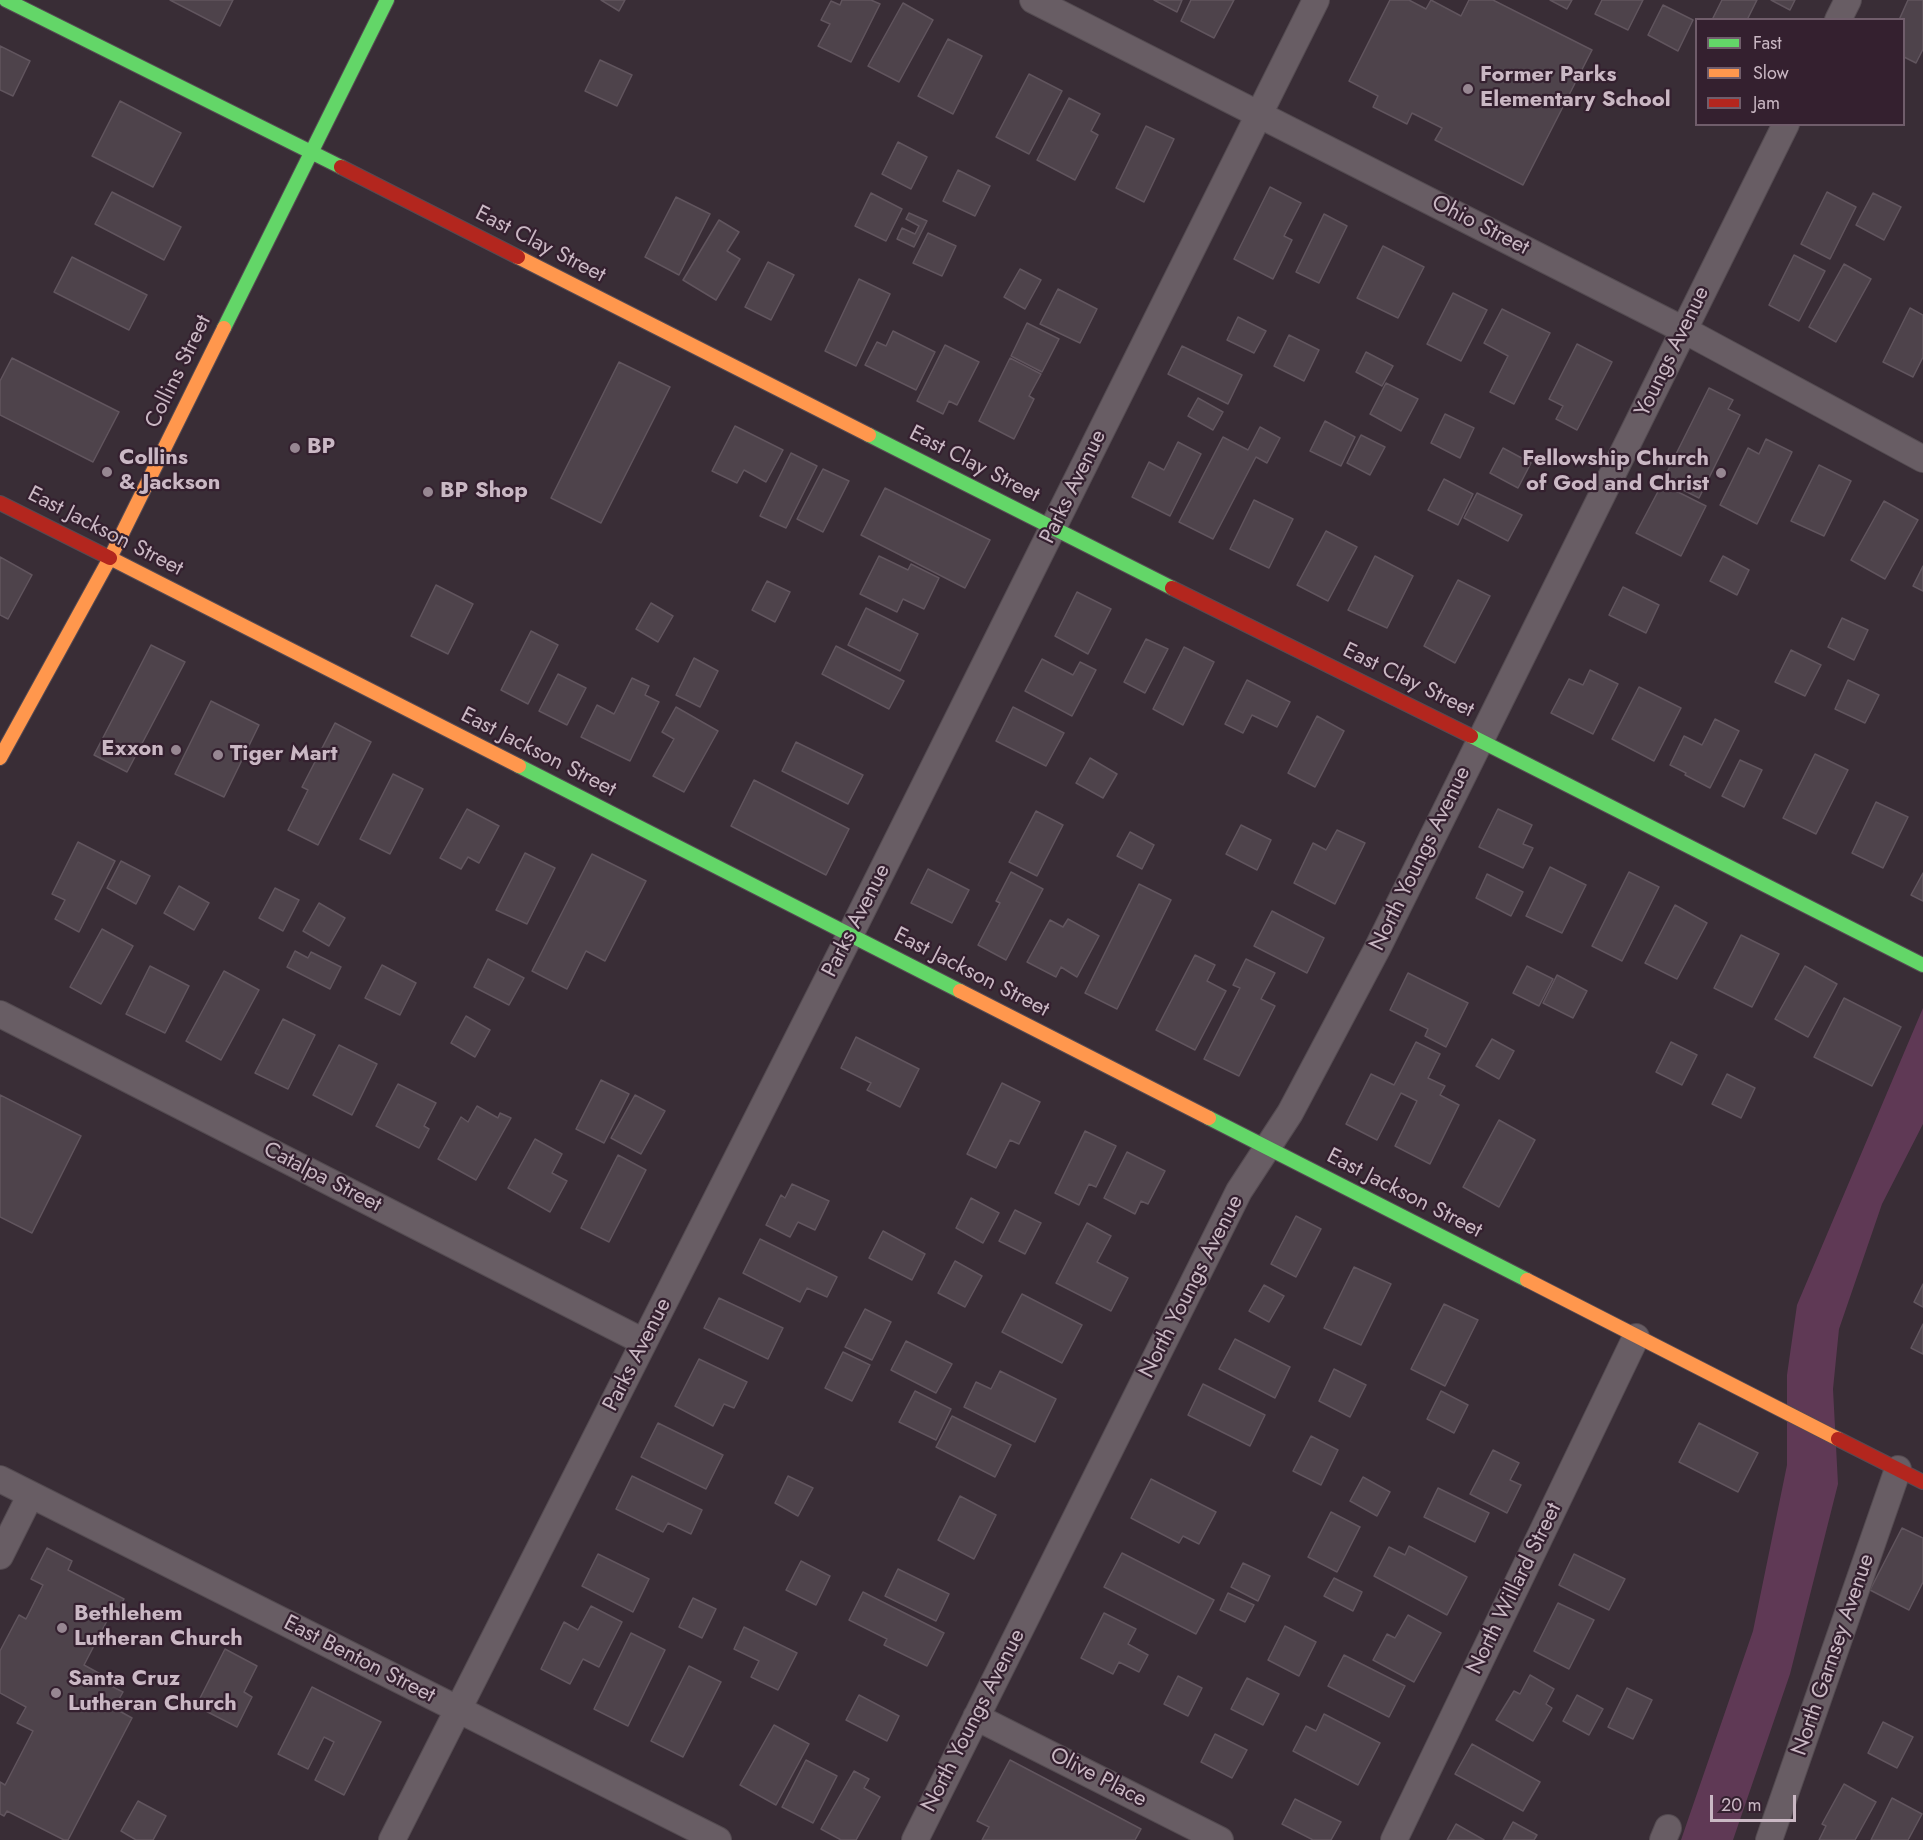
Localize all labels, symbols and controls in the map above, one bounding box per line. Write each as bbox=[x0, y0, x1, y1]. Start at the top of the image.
legend bbox=[1695, 18, 1905, 126]
text: Fast bbox=[1753, 30, 1782, 56]
text: Slow bbox=[1753, 60, 1789, 86]
place label: Former Parks Elementary School bbox=[1480, 63, 1671, 114]
marker: Former Parks Elementary School bbox=[1461, 82, 1475, 96]
text: Jam bbox=[1753, 90, 1780, 116]
street label: Ohio Street bbox=[1427, 190, 1533, 262]
street label: East Clay Street bbox=[470, 201, 610, 289]
street label: Youngs Avenue bbox=[1630, 282, 1716, 422]
street label: Collins Street bbox=[140, 311, 218, 433]
street label: East Clay Street bbox=[904, 421, 1044, 509]
street label: Parks Avenue bbox=[1035, 426, 1113, 548]
place label: BP bbox=[307, 435, 335, 461]
marker: BP bbox=[288, 441, 302, 455]
place label: Collins & Jackson bbox=[119, 446, 220, 498]
place label: Fellowship Church of God and Christ bbox=[1522, 447, 1709, 499]
marker: Collins & Jackson bbox=[100, 465, 114, 479]
marker: Fellowship Church of God and Christ bbox=[1714, 466, 1728, 480]
place label: BP Shop bbox=[440, 479, 528, 505]
street label: East Jackson Street bbox=[23, 481, 187, 583]
marker: BP Shop bbox=[421, 485, 435, 499]
street label: East Clay Street bbox=[1338, 638, 1478, 724]
street label: East Jackson Street bbox=[456, 702, 620, 804]
place label: Exxon bbox=[101, 737, 164, 763]
place label: Tiger Mart bbox=[230, 742, 338, 768]
marker: Exxon bbox=[169, 743, 183, 757]
marker: Tiger Mart bbox=[211, 748, 225, 762]
street label: North Youngs Avenue bbox=[1365, 763, 1477, 955]
street label: Parks Avenue bbox=[817, 860, 897, 982]
street label: East Jackson Street bbox=[889, 922, 1053, 1024]
street label: Catalpa Street bbox=[259, 1137, 385, 1219]
street label: East Jackson Street bbox=[1322, 1143, 1486, 1245]
street label: North Youngs Avenue bbox=[1134, 1191, 1250, 1383]
street label: Parks Avenue bbox=[598, 1294, 678, 1416]
street label: North Willard Street bbox=[1462, 1499, 1568, 1679]
street label: North Garnsey Avenue bbox=[1787, 1551, 1881, 1759]
place label: Bethlehem Lutheran Church bbox=[74, 1602, 243, 1654]
street label: East Benton Street bbox=[279, 1610, 439, 1710]
marker: Bethlehem Lutheran Church bbox=[55, 1621, 69, 1635]
street label: North Youngs Avenue bbox=[916, 1625, 1032, 1817]
place label: Santa Cruz Lutheran Church bbox=[68, 1667, 237, 1718]
marker: Santa Cruz Lutheran Church bbox=[49, 1686, 63, 1700]
street label: Olive Place bbox=[1045, 1742, 1151, 1814]
scale bar bbox=[1713, 1783, 1798, 1821]
text: 20 m bbox=[1721, 1792, 1761, 1818]

